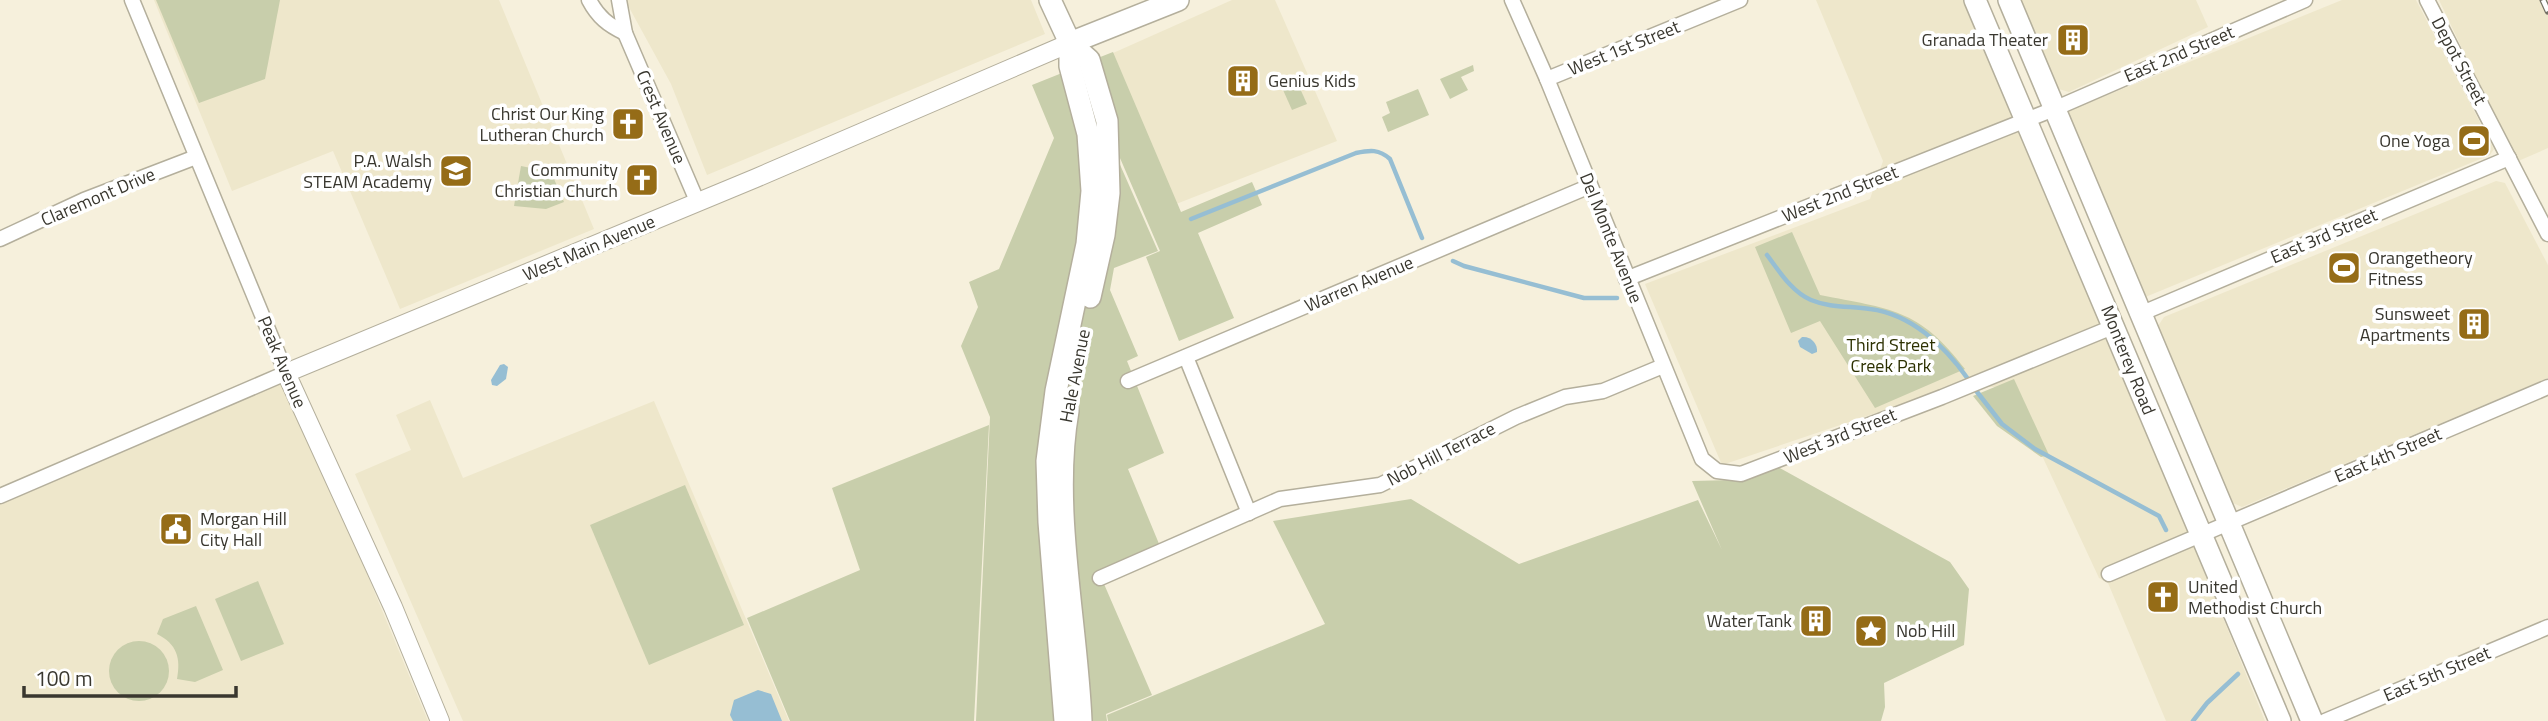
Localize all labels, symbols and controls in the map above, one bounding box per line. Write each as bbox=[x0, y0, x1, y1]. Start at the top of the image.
street label: Depot Street bbox=[2425, 12, 2494, 110]
street label: West 1st Street bbox=[1564, 13, 1684, 82]
street label: East 2nd Street bbox=[2120, 18, 2239, 89]
building icon: Granada Theater bbox=[2054, 21, 2092, 59]
place label: Granada Theater bbox=[1922, 26, 2048, 53]
building icon: Genius Kids bbox=[1224, 62, 1262, 100]
street label: Crest Avenue bbox=[630, 66, 693, 168]
place label: Genius Kids bbox=[1268, 67, 1356, 94]
place label: Christ Our King Lutheran Church bbox=[479, 100, 604, 148]
church icon: Christ Our King Lutheran Church bbox=[609, 105, 647, 143]
sports icon: One Yoga bbox=[2455, 122, 2493, 160]
place label: One Yoga bbox=[2379, 127, 2450, 154]
place label: P.A. Walsh STEAM Academy bbox=[303, 147, 432, 195]
school or university icon: P.A. Walsh STEAM Academy bbox=[437, 152, 475, 190]
place label: Community Christian Church bbox=[495, 156, 618, 204]
street label: West 2nd Street bbox=[1778, 158, 1902, 229]
street label: Claremont Drive bbox=[36, 160, 159, 233]
church icon: Community Christian Church bbox=[623, 161, 661, 199]
street label: Del Monte Avenue bbox=[1573, 168, 1650, 307]
street label: East 3rd Street bbox=[2266, 201, 2382, 270]
street label: West Main Avenue bbox=[518, 207, 659, 288]
place label: Orangetheory Fitness bbox=[2368, 244, 2473, 292]
street label: Warren Avenue bbox=[1300, 248, 1417, 319]
sports icon: Orangetheory Fitness bbox=[2325, 249, 2363, 287]
place label: Sunsweet Apartments bbox=[2360, 300, 2451, 348]
street label: Monterey Road bbox=[2094, 301, 2163, 419]
building icon: Sunsweet Apartments bbox=[2455, 305, 2493, 343]
street label: Peak Avenue bbox=[251, 312, 314, 412]
street label: Hale Avenue bbox=[1052, 327, 1097, 425]
park label: Third Street Creek Park bbox=[1847, 331, 1936, 379]
street label: West 3rd Street bbox=[1779, 400, 1901, 470]
street label: Nob Hill Terrace bbox=[1382, 415, 1500, 493]
street label: East 4th Street bbox=[2330, 420, 2446, 489]
place label: Morgan Hill City Hall bbox=[200, 505, 287, 553]
public building icon: Morgan Hill City Hall bbox=[157, 510, 195, 548]
place label: United Methodist Church bbox=[2188, 573, 2322, 621]
church icon: United Methodist Church bbox=[2144, 578, 2182, 616]
building icon: Water Tank bbox=[1797, 602, 1835, 640]
place label: Water Tank bbox=[1707, 607, 1792, 634]
place icon: Nob Hill bbox=[1852, 612, 1890, 650]
place label: Nob Hill bbox=[1896, 617, 1955, 644]
street label: East 5th Street bbox=[2379, 639, 2495, 708]
scale bar bbox=[24, 654, 236, 698]
text: 100 m bbox=[35, 662, 92, 694]

